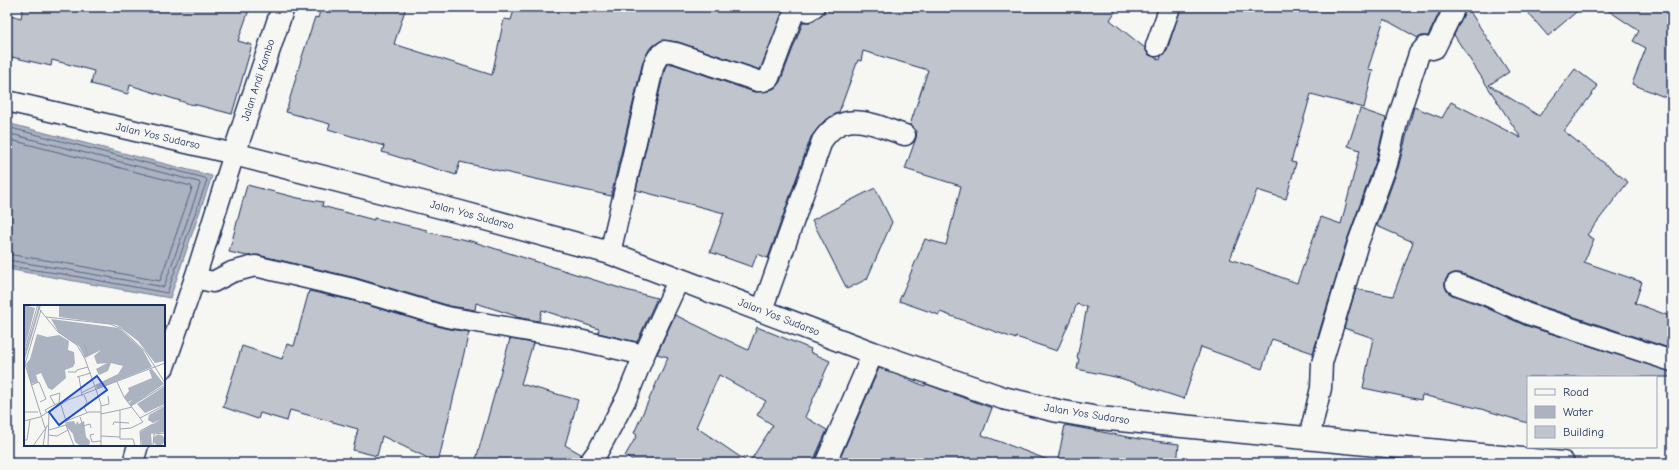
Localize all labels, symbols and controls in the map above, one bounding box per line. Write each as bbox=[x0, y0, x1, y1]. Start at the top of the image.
street label: Jalan Andi Kambo bbox=[239, 37, 277, 123]
street label: Jalan Yos Sudarso bbox=[114, 120, 202, 152]
street label: Jalan Yos Sudarso bbox=[429, 198, 516, 232]
street label: Jalan Yos Sudarso bbox=[736, 295, 822, 339]
inset map bbox=[24, 305, 165, 446]
legend bbox=[1527, 376, 1657, 448]
text: Road bbox=[1563, 385, 1589, 399]
street label: Jalan Yos Sudarso bbox=[1043, 401, 1131, 427]
text: Water bbox=[1563, 405, 1593, 419]
text: Building bbox=[1563, 425, 1604, 439]

